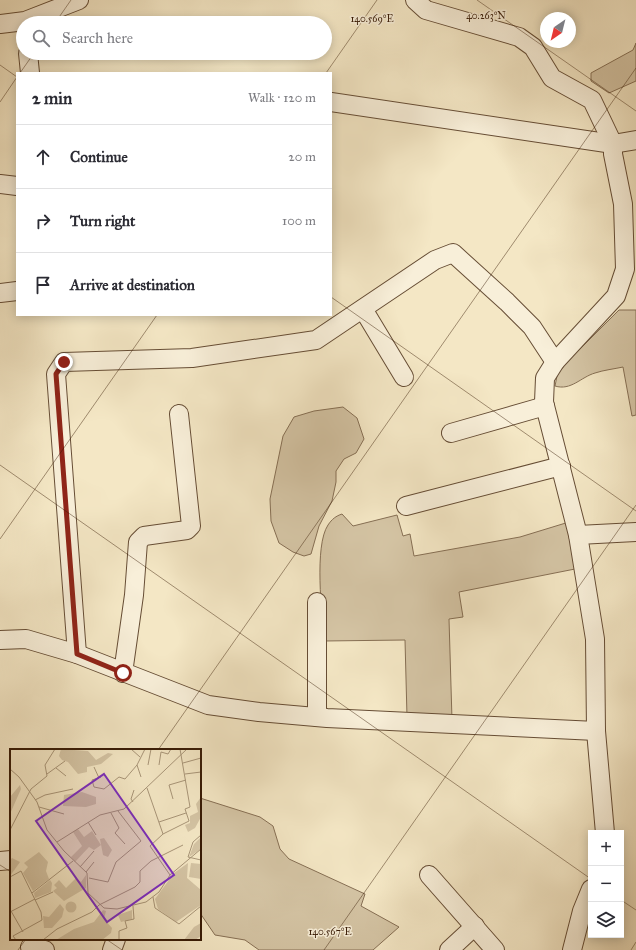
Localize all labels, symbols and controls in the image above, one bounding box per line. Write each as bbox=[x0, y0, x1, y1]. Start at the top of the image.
text: 40.263°N bbox=[466, 10, 506, 22]
north arrow bbox=[540, 12, 576, 48]
text: 140.569°E bbox=[350, 13, 394, 25]
search box bbox=[16, 16, 332, 60]
icon: search bbox=[30, 27, 52, 49]
text: Search here bbox=[62, 29, 133, 47]
text: 2 min bbox=[32, 88, 72, 109]
text: Walk · 120 m bbox=[248, 90, 316, 106]
icon: ahead bbox=[32, 146, 54, 168]
text: Continue bbox=[70, 148, 128, 166]
text: 20 m bbox=[288, 149, 316, 165]
icon: right bbox=[32, 210, 54, 232]
text: Turn right bbox=[70, 212, 135, 230]
text: 100 m bbox=[282, 213, 316, 229]
icon: arrive bbox=[32, 274, 54, 296]
text: Arrive at destination bbox=[70, 276, 195, 294]
route end bbox=[55, 353, 73, 371]
route start bbox=[114, 664, 132, 682]
inset map bbox=[10, 749, 201, 940]
map controls bbox=[588, 830, 624, 938]
button: + bbox=[588, 830, 624, 866]
button: − bbox=[588, 866, 624, 902]
button: layers bbox=[588, 902, 624, 938]
text: 140.567°E bbox=[308, 926, 352, 938]

